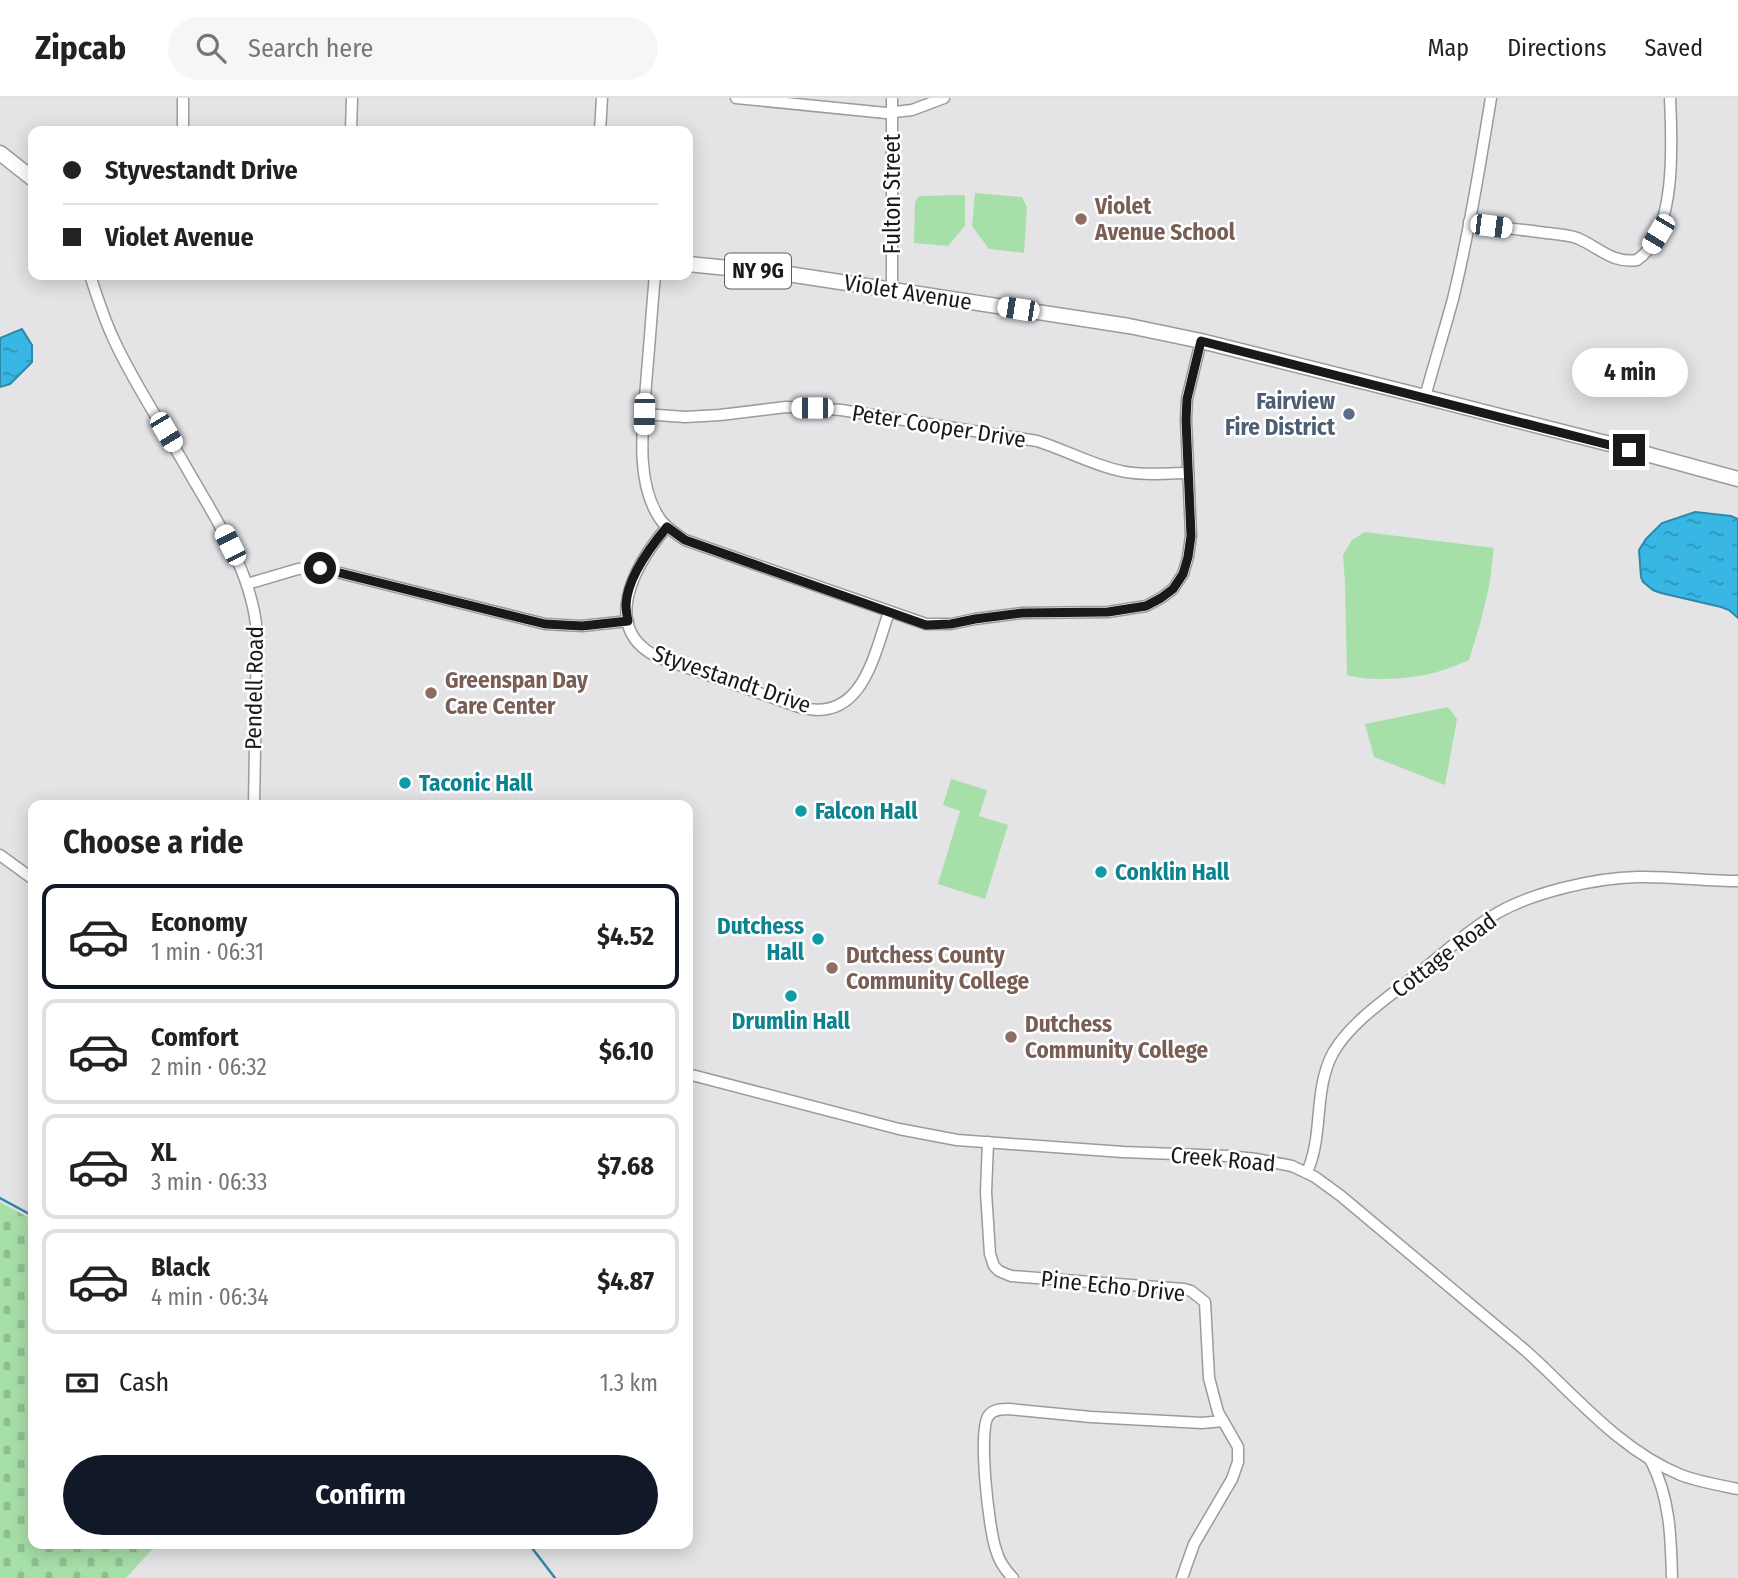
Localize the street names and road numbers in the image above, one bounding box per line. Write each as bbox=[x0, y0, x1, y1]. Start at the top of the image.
street label: Fulton Street bbox=[878, 133, 906, 254]
road number: NY 9G bbox=[725, 254, 791, 288]
street label: Violet Avenue bbox=[842, 268, 974, 316]
street label: Peter Cooper Drive bbox=[850, 398, 1028, 454]
street label: Pendell Road bbox=[239, 626, 269, 750]
street label: Styvestandt Drive bbox=[649, 639, 815, 719]
street label: Cottage Road bbox=[1386, 906, 1502, 1004]
street label: Creek Road bbox=[1169, 1140, 1277, 1178]
street label: Pine Echo Drive bbox=[1039, 1264, 1187, 1308]

